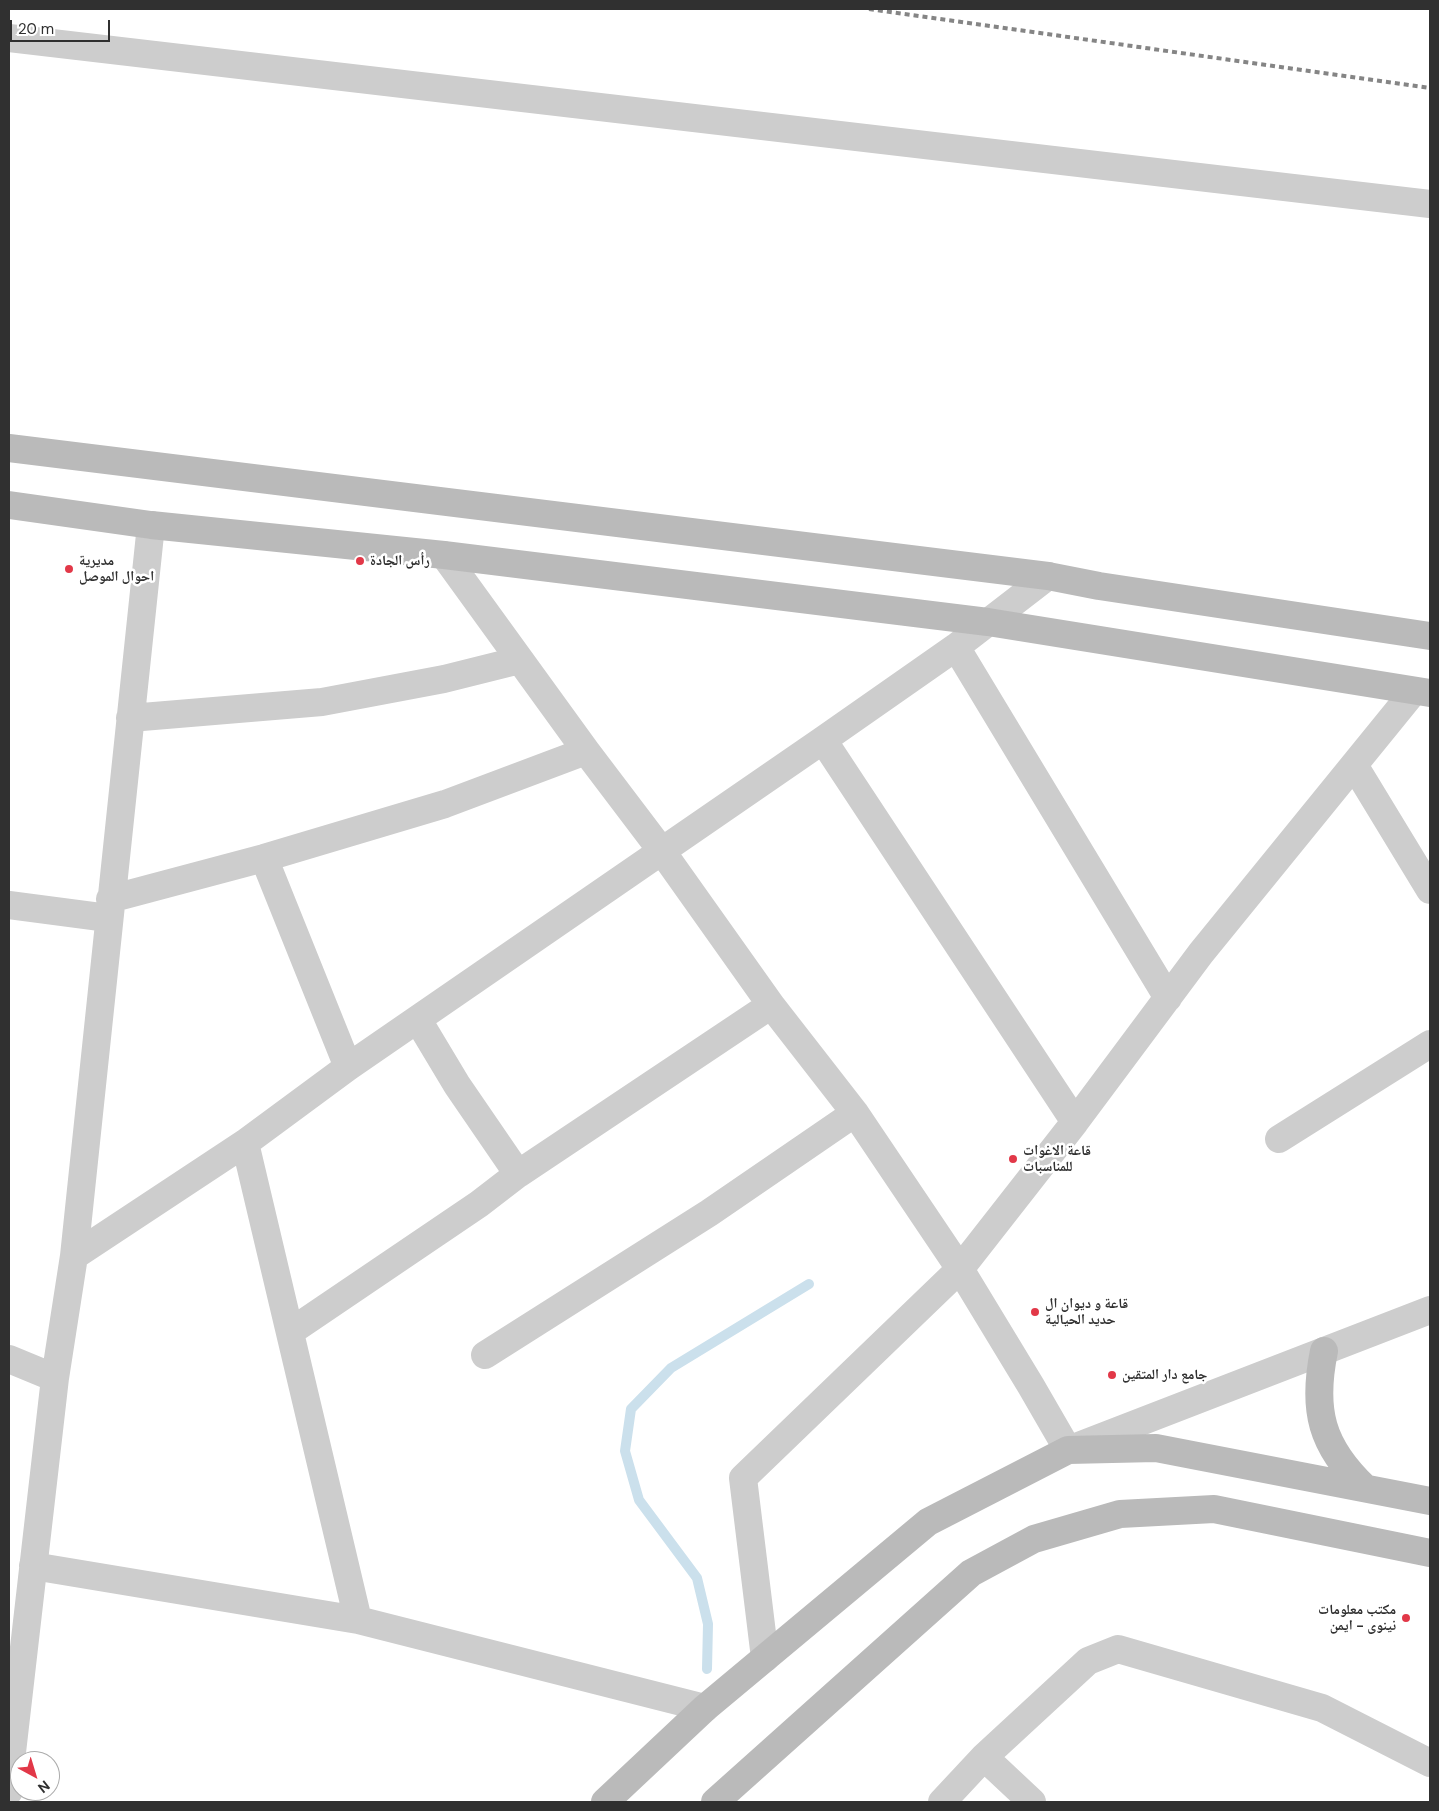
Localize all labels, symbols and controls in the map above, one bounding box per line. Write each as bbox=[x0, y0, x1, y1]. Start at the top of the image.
scale bar bbox=[12, 10, 112, 42]
text: 20 m bbox=[18, 19, 54, 39]
place label: مديرية احوال الموصل bbox=[79, 553, 154, 586]
place label: رأس الجادة bbox=[370, 553, 430, 569]
marker: رأس الجادة bbox=[354, 555, 366, 567]
marker: مديرية احوال الموصل bbox=[63, 563, 75, 575]
place label: قاعة الاغوات للمناسبات bbox=[1023, 1143, 1091, 1176]
marker: قاعة الاغوات للمناسبات bbox=[1007, 1153, 1019, 1165]
place label: قاعة و ديوان ال حديد الحيالية bbox=[1045, 1296, 1128, 1328]
marker: قاعة و ديوان ال حديد الحيالية bbox=[1029, 1306, 1041, 1318]
place label: جامع دار المتقين bbox=[1122, 1367, 1207, 1383]
marker: جامع دار المتقين bbox=[1106, 1369, 1118, 1381]
place label: مكتب معلومات نينوى - ايمن bbox=[1318, 1602, 1396, 1634]
marker: مكتب معلومات نينوى - ايمن bbox=[1400, 1612, 1412, 1624]
north arrow bbox=[10, 1751, 60, 1801]
text: N bbox=[34, 1777, 53, 1797]

